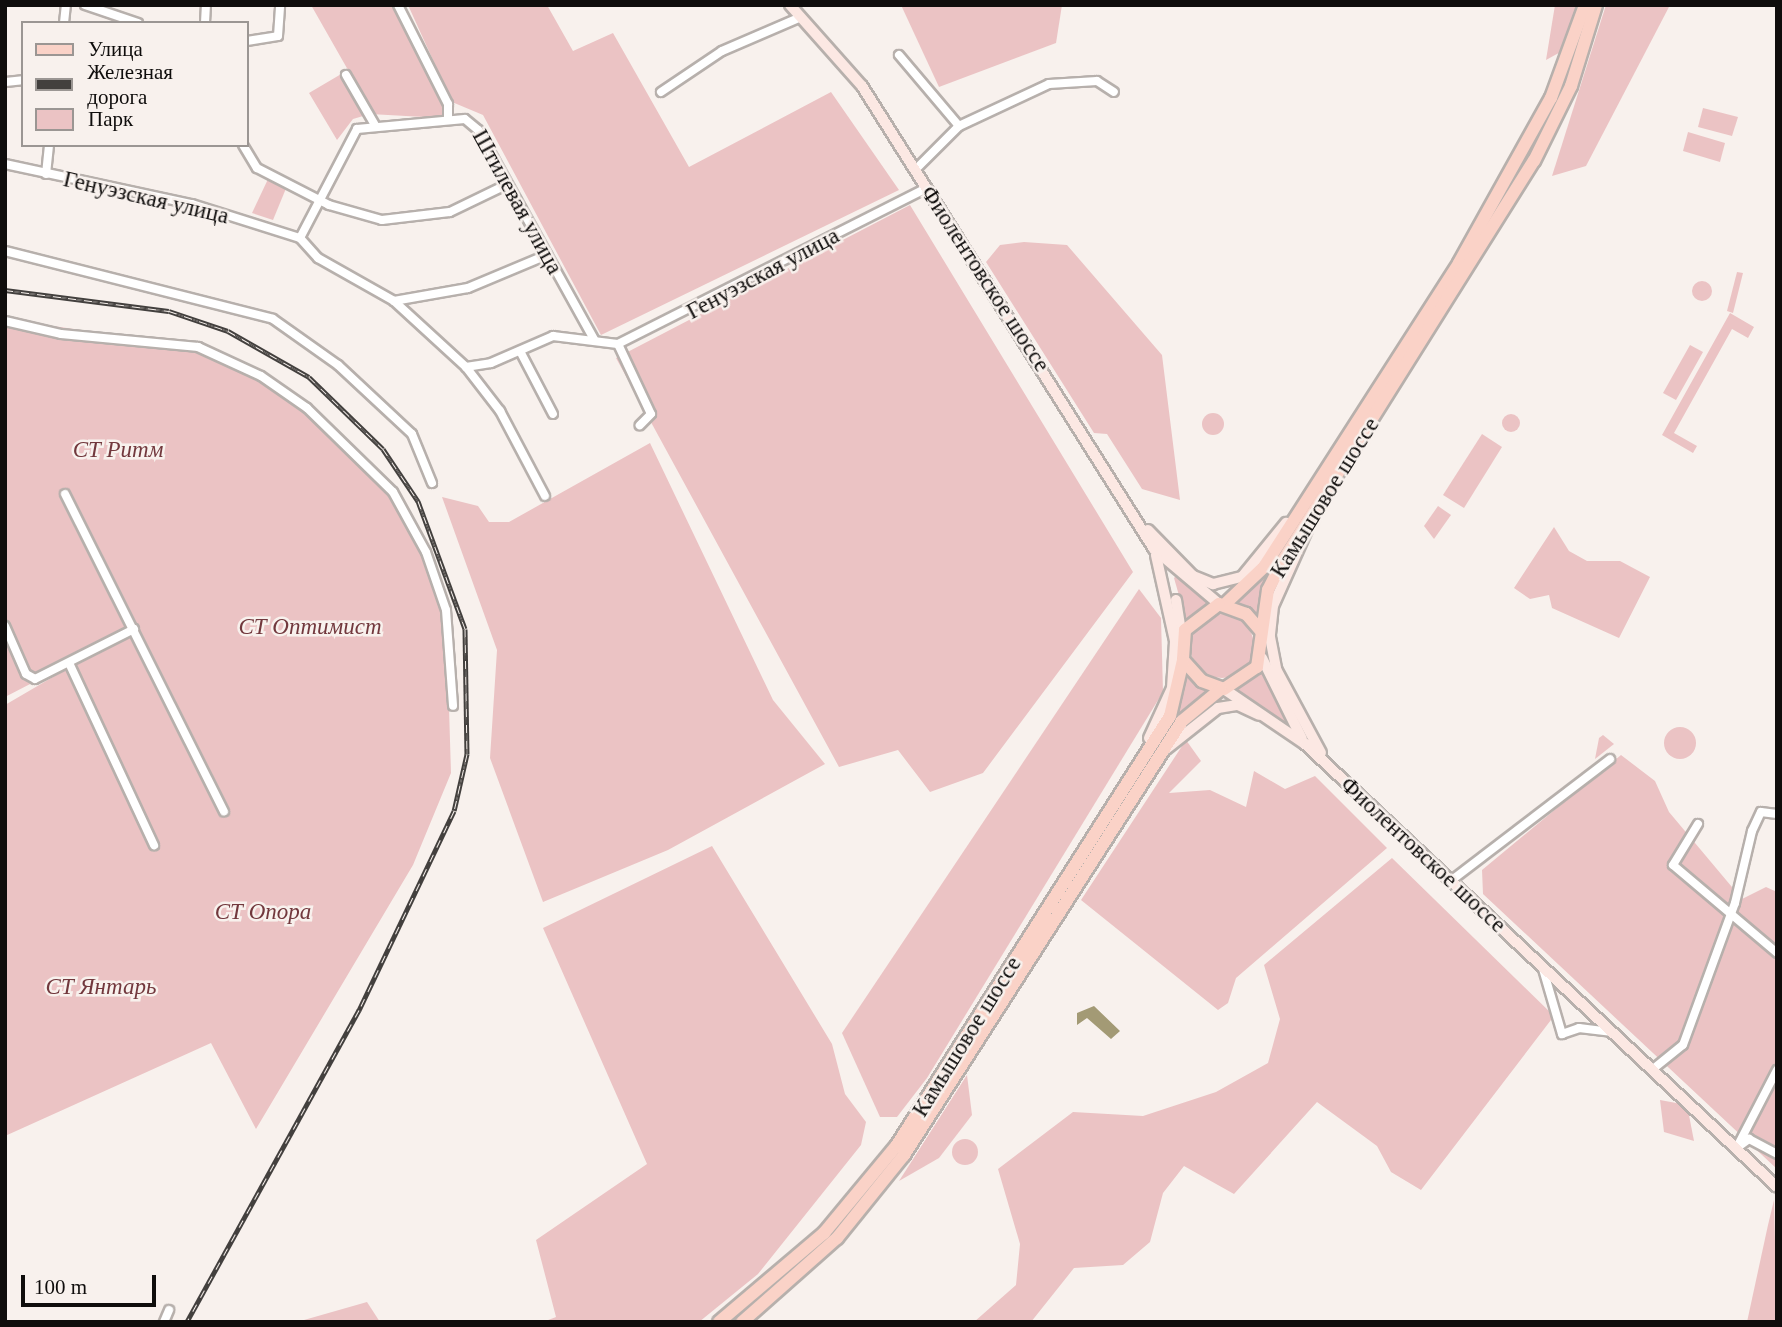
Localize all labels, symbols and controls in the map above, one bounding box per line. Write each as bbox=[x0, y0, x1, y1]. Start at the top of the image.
legend bbox=[21, 21, 248, 147]
text: Улица bbox=[88, 37, 143, 61]
text: Железная дорога bbox=[87, 60, 173, 109]
text: Парк bbox=[88, 107, 133, 131]
street label: Штилевая улица bbox=[466, 125, 568, 279]
street label: Генуэзская улица bbox=[61, 166, 231, 230]
street label: Фиолентовское шоссе bbox=[915, 181, 1055, 377]
street label: Генуэзская улица bbox=[682, 222, 844, 326]
street label: Камышовое шоссе bbox=[1265, 413, 1385, 583]
park label: СТ Ритм bbox=[73, 436, 163, 464]
park label: СТ Оптимист bbox=[238, 613, 382, 641]
street label: Фиолентовское шоссе bbox=[1334, 771, 1512, 939]
park label: СТ Опора bbox=[215, 898, 311, 926]
street label: Камышовое шоссе bbox=[907, 952, 1027, 1122]
park label: СТ Янтарь bbox=[46, 973, 156, 1001]
scale bar bbox=[24, 1260, 159, 1304]
text: 100 m bbox=[34, 1275, 87, 1299]

